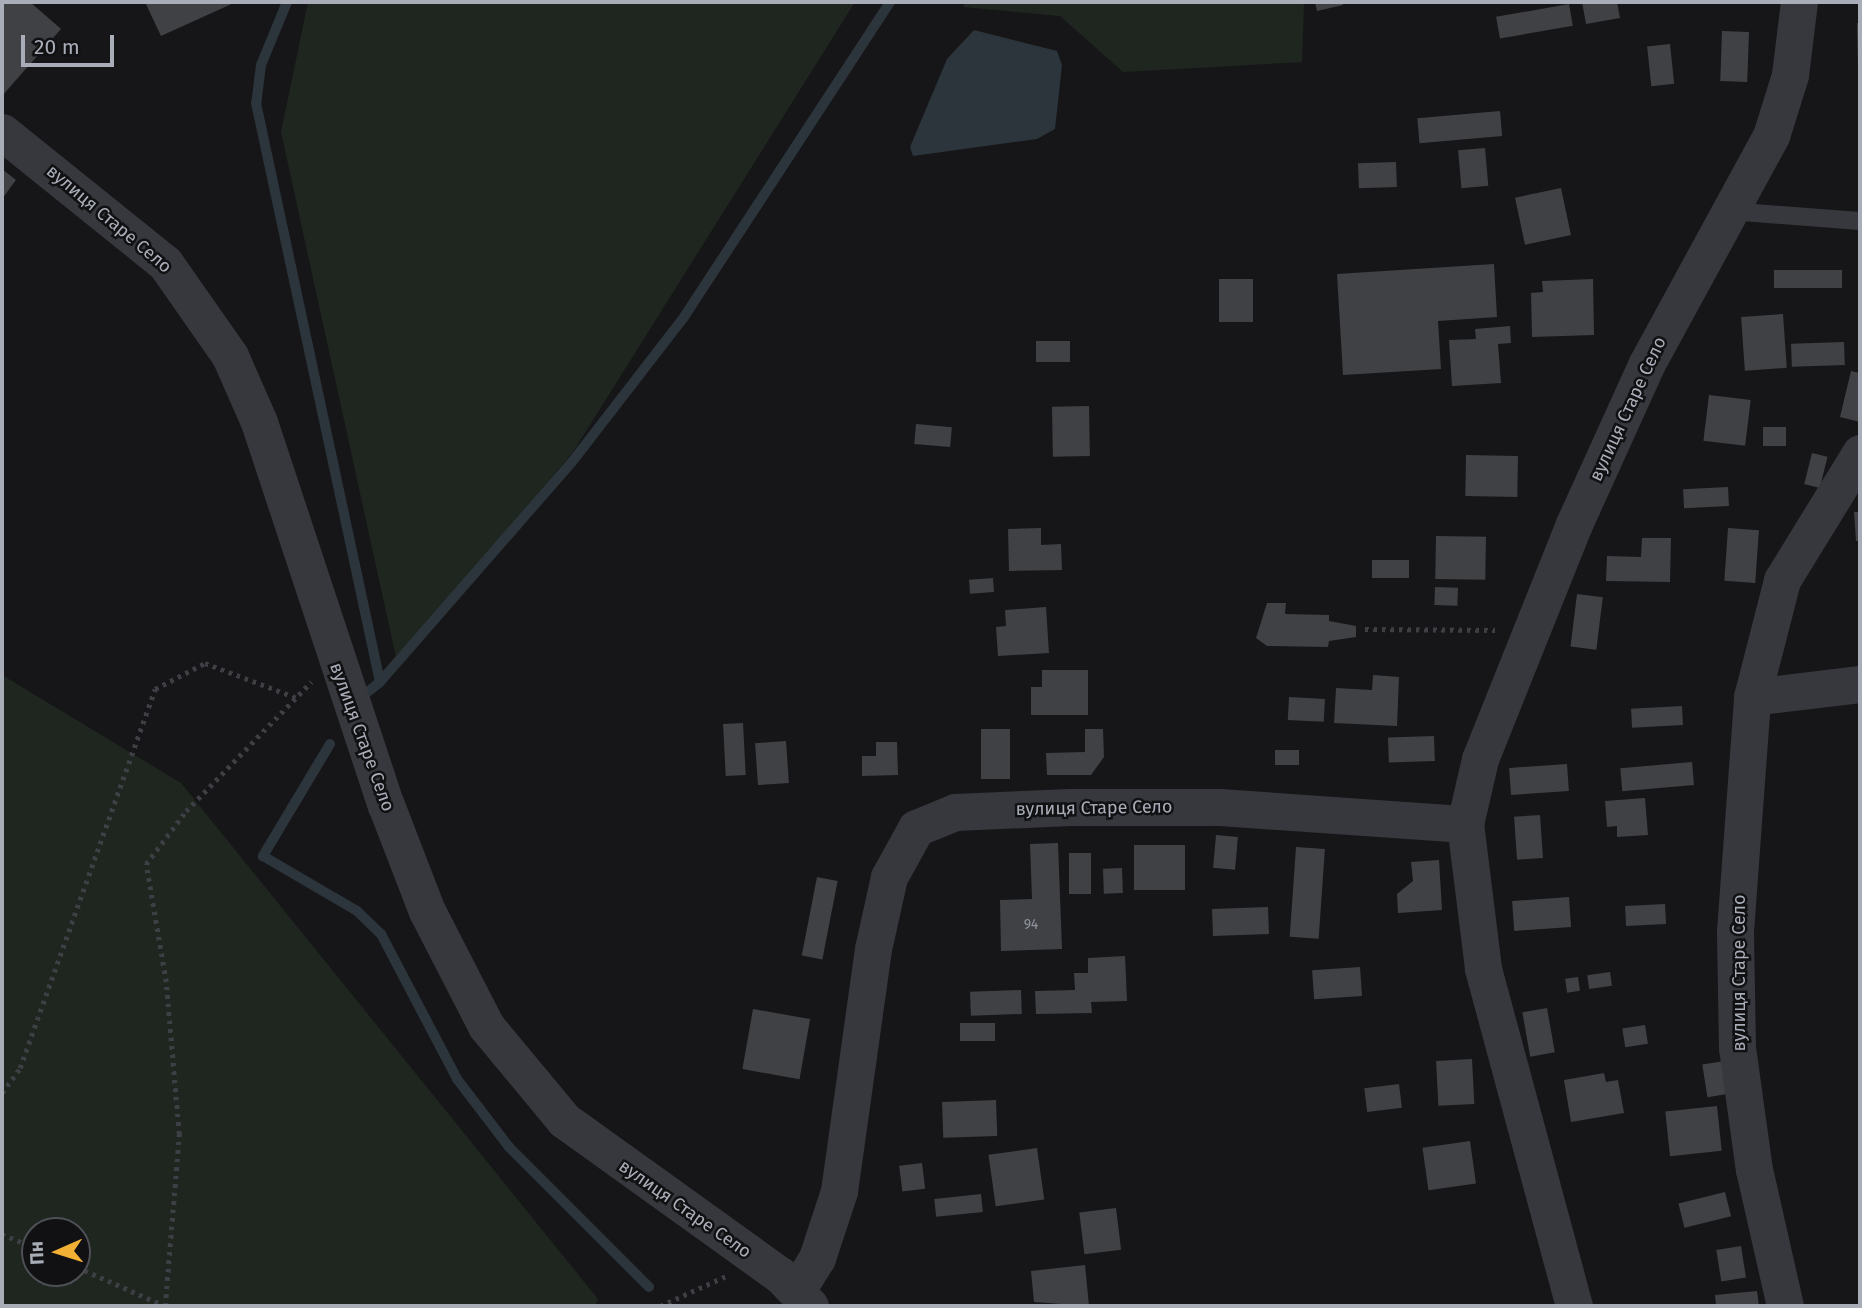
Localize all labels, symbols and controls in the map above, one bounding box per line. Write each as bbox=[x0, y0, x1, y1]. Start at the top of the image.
scale bar bbox=[24, 21, 117, 65]
text: 20 m bbox=[34, 34, 80, 60]
street label: вулиця Старе Село bbox=[42, 160, 176, 278]
street label: вулиця Старе Село bbox=[1585, 333, 1671, 485]
street label: вулиця Старе Село bbox=[325, 660, 399, 814]
street label: вулиця Старе Село bbox=[1015, 796, 1173, 820]
street label: вулиця Старе Село bbox=[1728, 895, 1750, 1051]
house number: 94 bbox=[1024, 917, 1038, 933]
street label: вулиця Старе Село bbox=[615, 1155, 755, 1263]
north arrow bbox=[21, 1217, 91, 1287]
text: Пн bbox=[24, 1241, 49, 1265]

